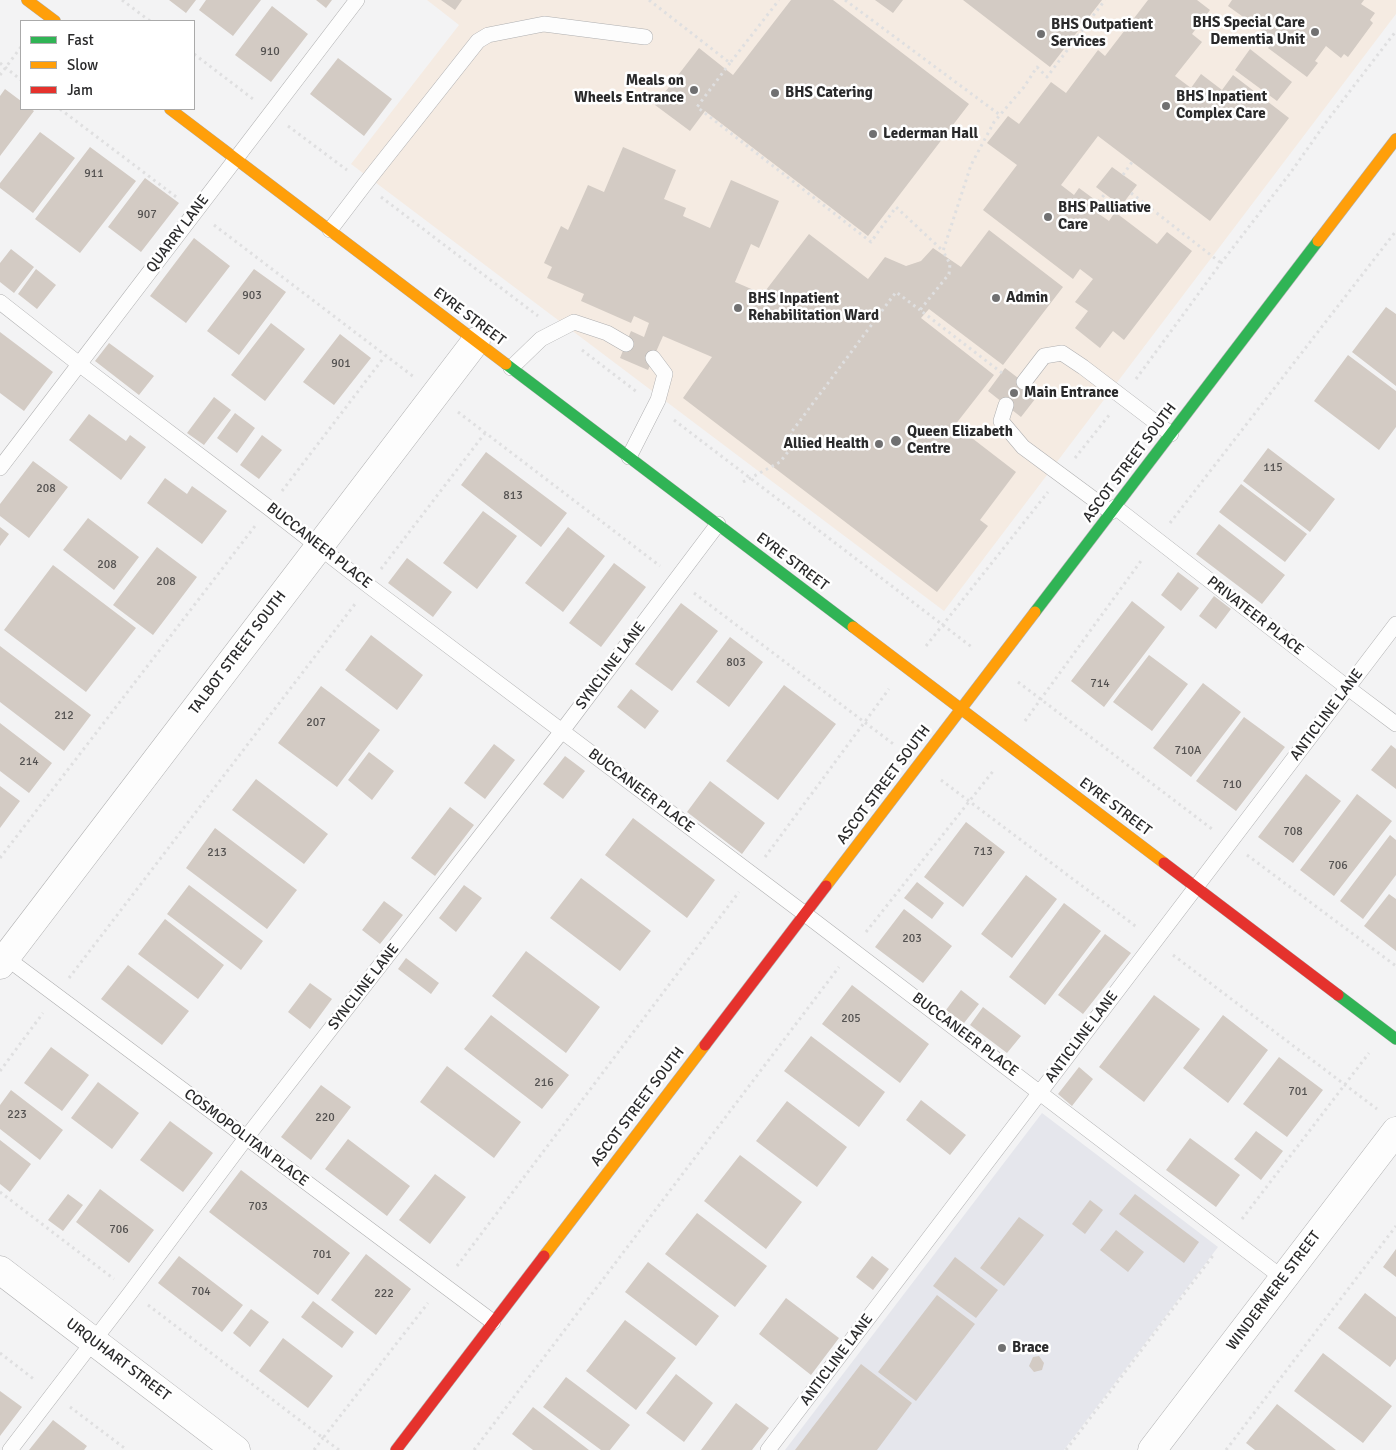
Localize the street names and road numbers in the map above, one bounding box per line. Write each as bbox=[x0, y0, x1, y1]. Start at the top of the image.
street label: QUARRY LANE bbox=[143, 192, 213, 276]
street label: EYRE STREET bbox=[429, 284, 509, 350]
street label: ASCOT STREET SOUTH bbox=[1079, 400, 1181, 526]
street label: BUCCANEER PLACE bbox=[263, 499, 375, 593]
street label: EYRE STREET bbox=[752, 529, 832, 595]
street label: PRIVATEER PLACE bbox=[1203, 573, 1307, 659]
street label: TALBOT STREET SOUTH bbox=[186, 588, 290, 718]
street label: SYNCLINE LANE bbox=[572, 619, 650, 713]
street label: ANTICLINE LANE bbox=[1287, 666, 1367, 764]
street label: ASCOT STREET SOUTH bbox=[833, 722, 935, 848]
street label: BUCCANEER PLACE bbox=[584, 745, 698, 837]
street label: EYRE STREET bbox=[1075, 774, 1155, 840]
street label: SYNCLINE LANE bbox=[325, 940, 403, 1034]
street label: ANTICLINE LANE bbox=[1042, 988, 1122, 1086]
street label: BUCCANEER PLACE bbox=[908, 989, 1022, 1081]
street label: ASCOT STREET SOUTH bbox=[587, 1044, 689, 1170]
street label: COSMOPOLITAN PLACE bbox=[180, 1085, 312, 1191]
street label: WINDERMERE STREET bbox=[1223, 1228, 1325, 1354]
street label: ANTICLINE LANE bbox=[797, 1311, 877, 1409]
street label: URQUHART STREET bbox=[62, 1315, 174, 1405]

